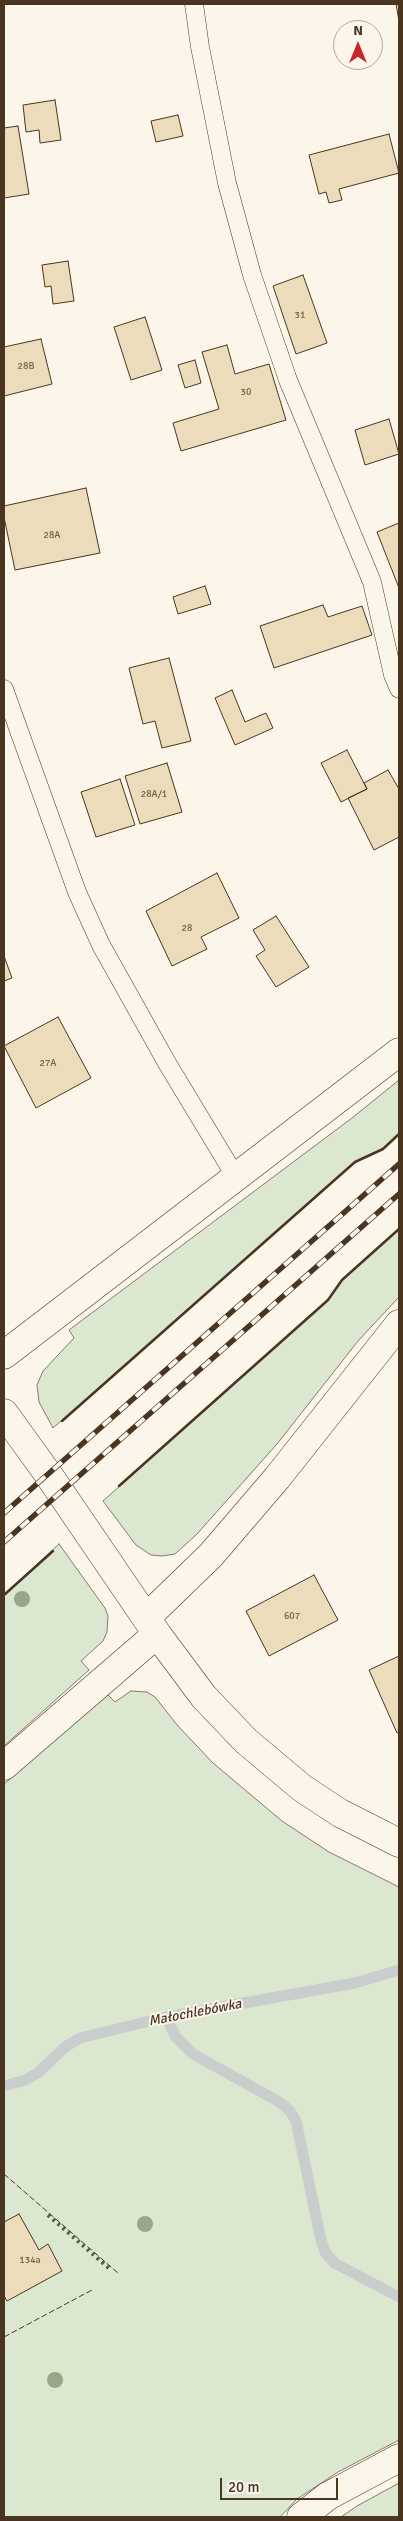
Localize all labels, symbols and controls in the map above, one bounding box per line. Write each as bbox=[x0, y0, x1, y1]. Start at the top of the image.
north arrow bbox=[333, 20, 383, 70]
text: N bbox=[353, 22, 363, 39]
house number: 31 bbox=[295, 309, 305, 321]
house number: 28B bbox=[18, 360, 34, 372]
house number: 30 bbox=[241, 386, 251, 398]
house number: 28A bbox=[44, 529, 60, 541]
house number: 28A/1 bbox=[141, 788, 167, 800]
house number: 28 bbox=[182, 922, 192, 934]
house number: 27A bbox=[40, 1057, 56, 1069]
house number: 607 bbox=[284, 1610, 300, 1622]
water label: Małochlebówka bbox=[147, 1996, 243, 2030]
house number: 134a bbox=[19, 2254, 41, 2266]
scale bar bbox=[223, 2468, 340, 2500]
text: 20 m bbox=[228, 2478, 259, 2496]

